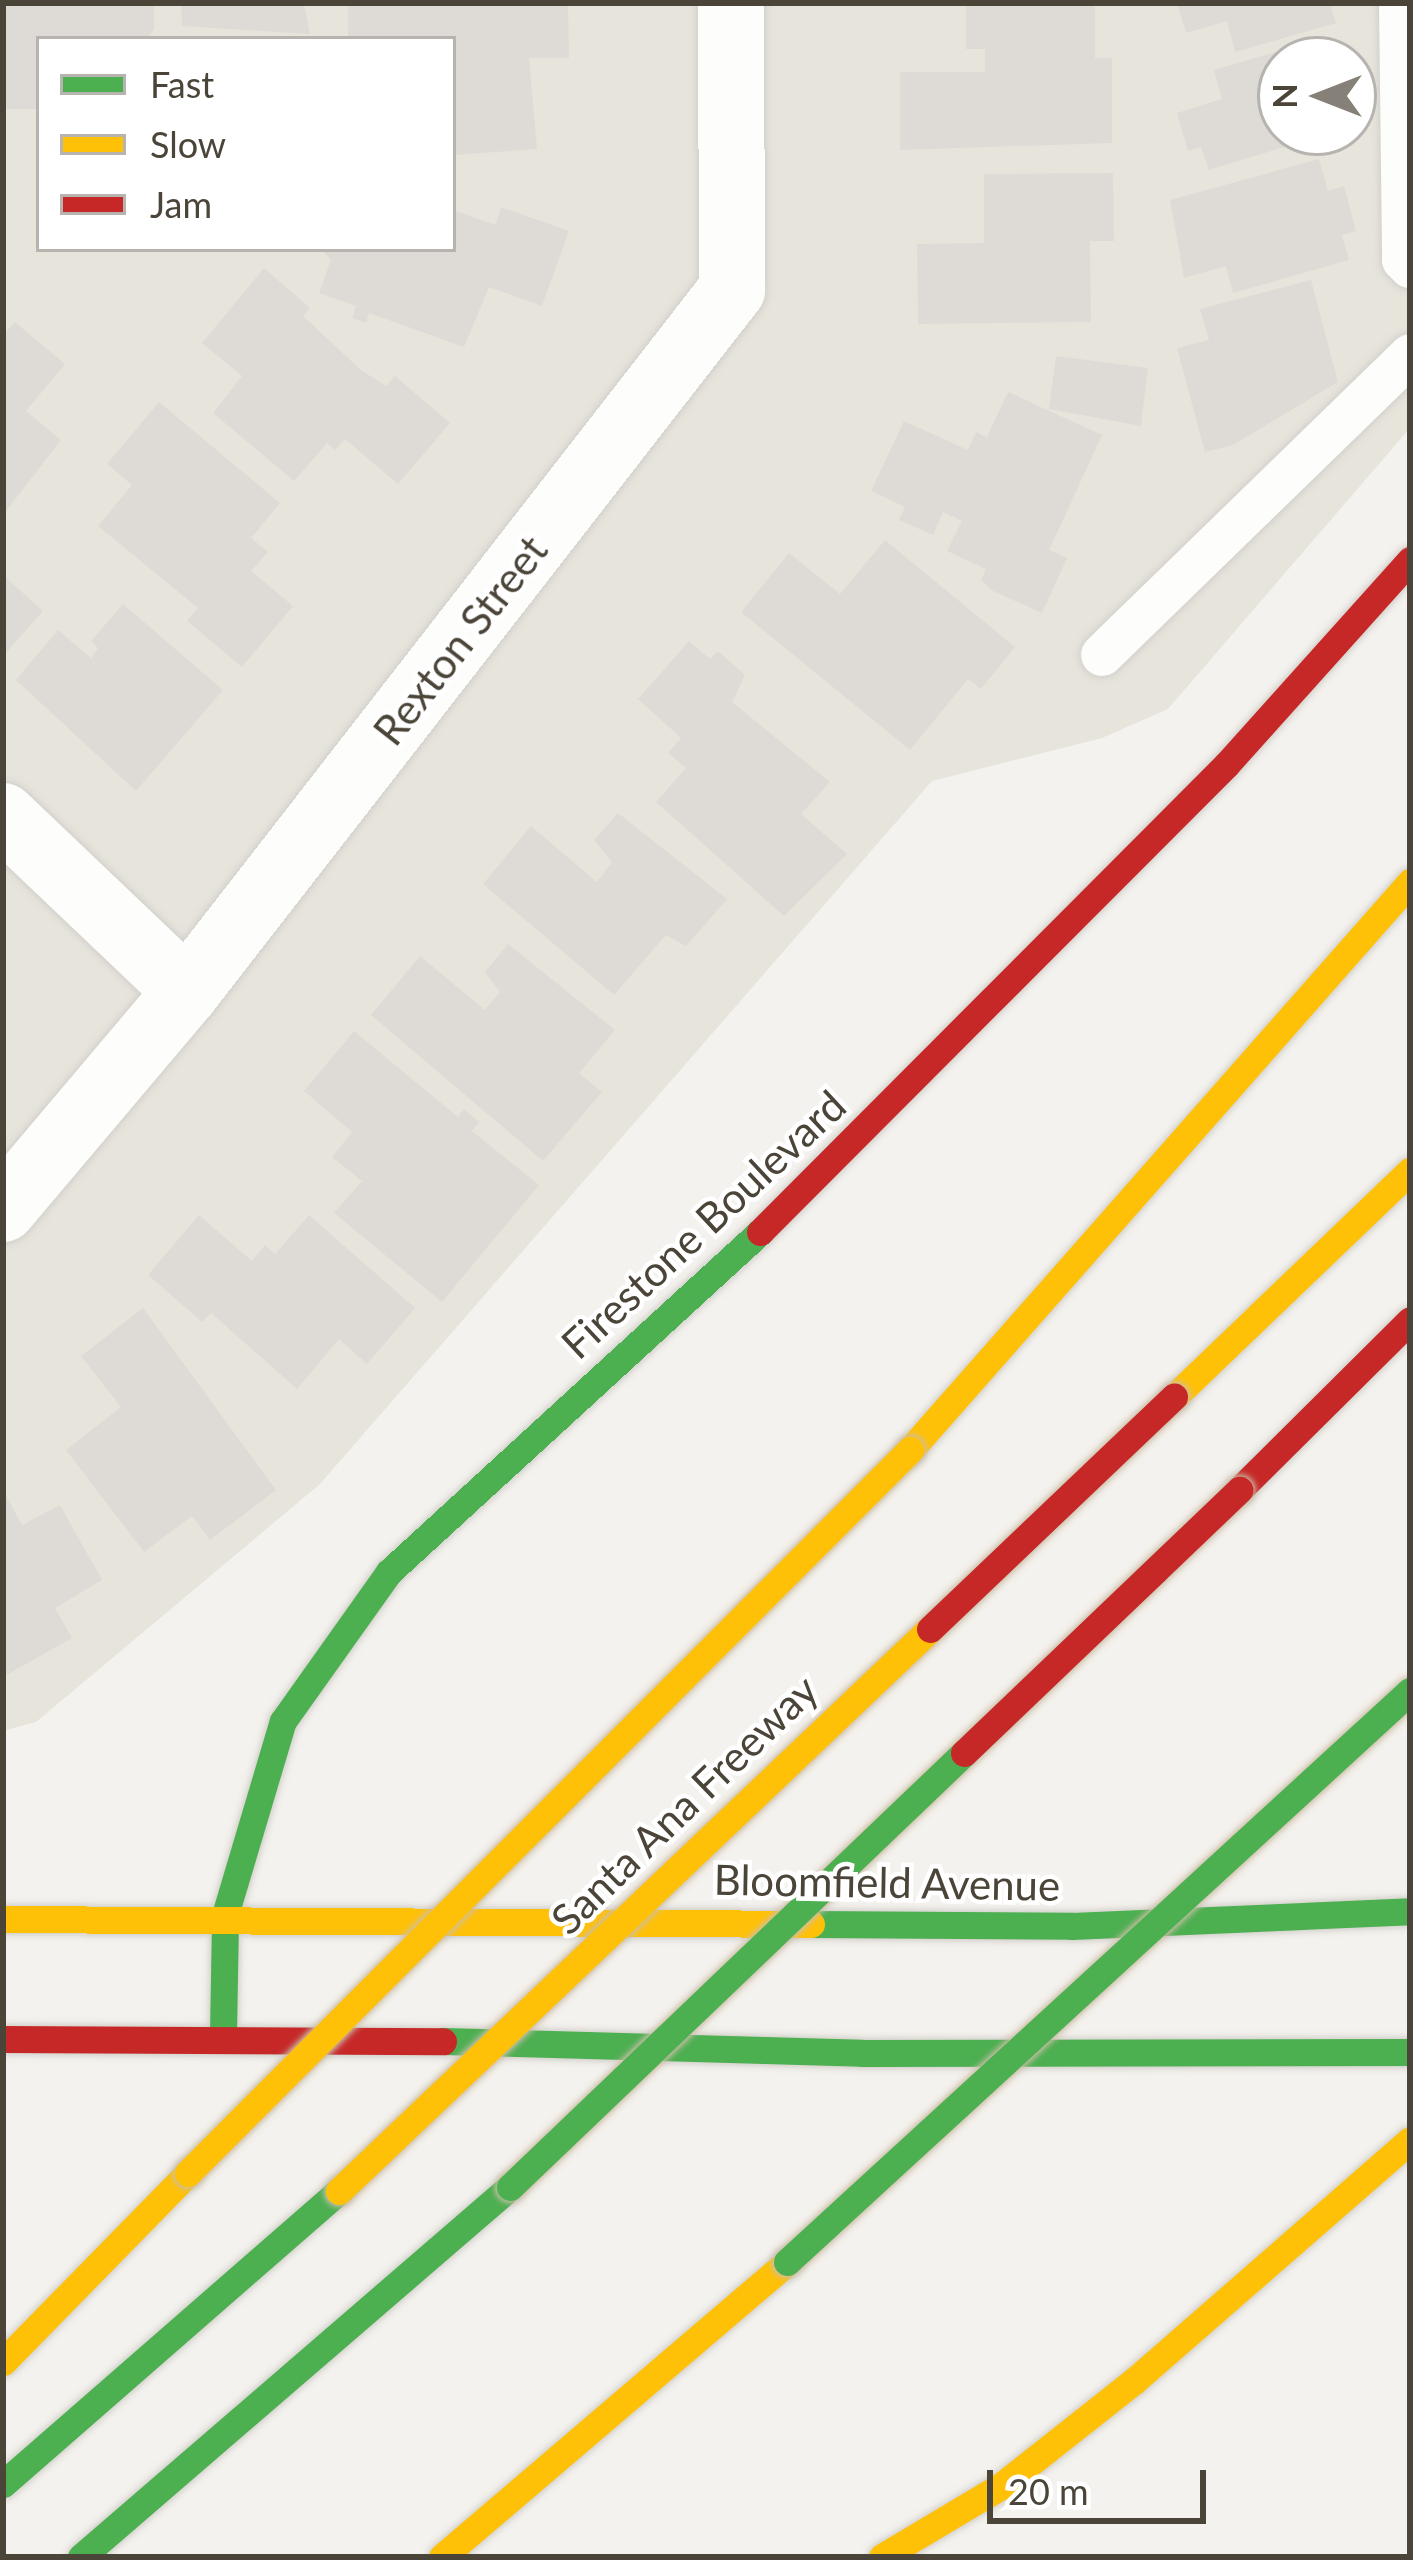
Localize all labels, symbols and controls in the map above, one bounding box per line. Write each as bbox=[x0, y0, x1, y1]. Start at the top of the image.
legend bbox=[36, 36, 456, 252]
north arrow bbox=[1257, 36, 1377, 156]
text: Fast bbox=[150, 62, 214, 106]
text: N bbox=[1264, 83, 1304, 109]
text: Slow bbox=[150, 122, 226, 166]
text: Jam bbox=[150, 182, 212, 226]
street label: Rexton Street bbox=[363, 525, 557, 755]
street label: Firestone Boulevard bbox=[551, 1080, 855, 1368]
street label: Santa Ana Freeway bbox=[540, 1664, 828, 1944]
street label: Bloomfield Avenue bbox=[713, 1854, 1061, 1910]
scale bar bbox=[993, 2446, 1212, 2520]
text: 20 m bbox=[1008, 2469, 1089, 2513]

